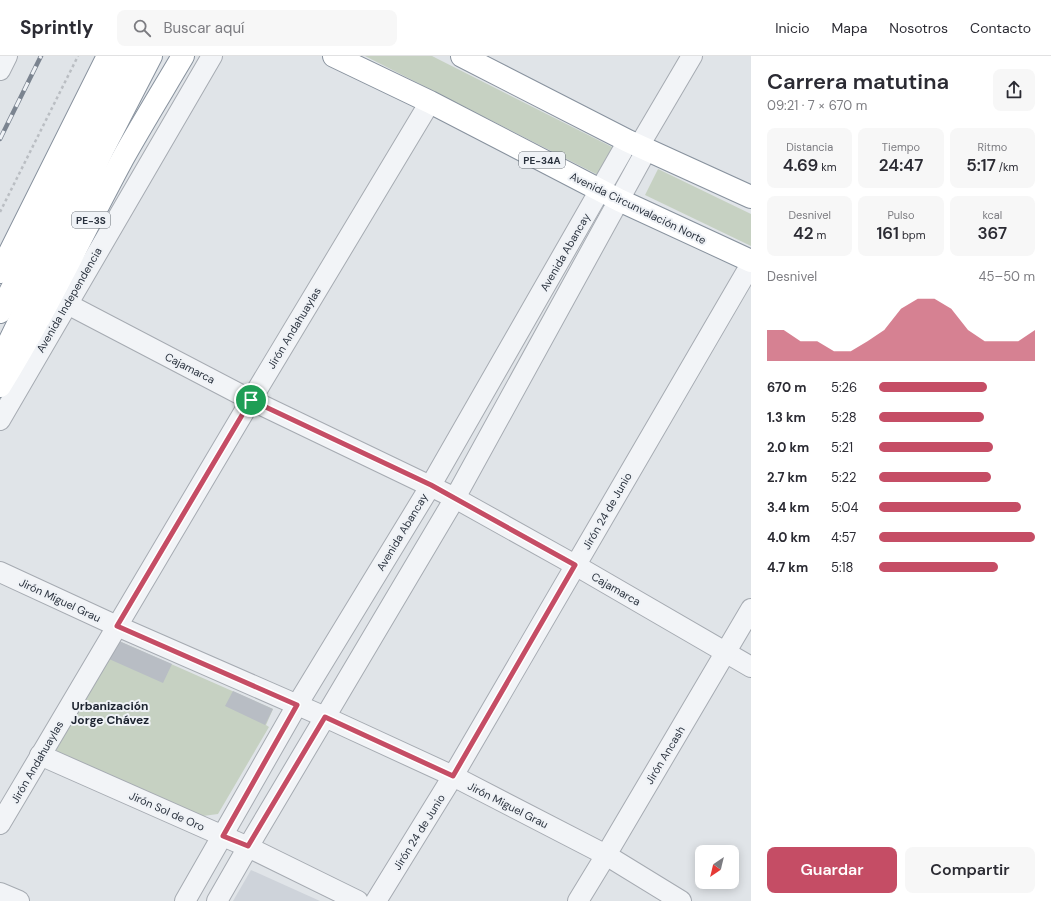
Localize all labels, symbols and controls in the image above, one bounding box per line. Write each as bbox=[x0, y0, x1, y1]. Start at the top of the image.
search box bbox=[117, 10, 397, 46]
text: Sprintly bbox=[20, 15, 93, 40]
icon: search bbox=[131, 17, 153, 39]
text: Buscar aquí bbox=[163, 18, 244, 38]
text: Inicio bbox=[775, 19, 810, 37]
text: Mapa bbox=[832, 19, 867, 37]
text: Nosotros bbox=[889, 19, 948, 37]
text: Contacto bbox=[970, 19, 1031, 37]
text: Carrera matutina bbox=[767, 67, 949, 96]
button: share bbox=[993, 69, 1035, 111]
text: 09:21 · 7 × 670 m bbox=[767, 97, 867, 114]
text: Distancia bbox=[786, 140, 833, 154]
text: Tiempo bbox=[882, 140, 920, 154]
text: Ritmo bbox=[977, 140, 1007, 154]
road number: PE-34A bbox=[519, 152, 565, 168]
text: 4.69 bbox=[783, 154, 818, 176]
text: 24:47 bbox=[879, 154, 923, 176]
text: 5:17 bbox=[966, 154, 996, 176]
text: km bbox=[818, 160, 837, 174]
text: /km bbox=[996, 160, 1018, 174]
street label: Avenida Circunvalación Norte bbox=[568, 169, 708, 247]
text: Desnivel bbox=[788, 208, 831, 222]
text: Pulso bbox=[887, 208, 915, 222]
text: kcal bbox=[982, 208, 1002, 222]
street label: Avenida Abancay bbox=[537, 210, 593, 294]
road number: PE-3S bbox=[72, 212, 110, 228]
text: 42 bbox=[793, 222, 814, 244]
text: 161 bbox=[876, 222, 899, 244]
text: 367 bbox=[977, 222, 1007, 244]
text: m bbox=[814, 228, 826, 242]
text: bpm bbox=[899, 228, 926, 242]
street label: Avenida Independencia bbox=[33, 245, 105, 355]
text: Desnivel bbox=[767, 268, 817, 285]
text: 45–50 m bbox=[979, 268, 1035, 285]
street label: Jirón Andahuaylas bbox=[264, 285, 324, 371]
street label: Cajamarca bbox=[163, 349, 217, 387]
text: 670 m bbox=[767, 379, 806, 396]
text: 5:26 bbox=[831, 379, 857, 396]
pin bbox=[234, 383, 268, 417]
icon: arrive bbox=[240, 389, 262, 411]
text: 1.3 km bbox=[767, 409, 806, 426]
text: 5:28 bbox=[831, 409, 857, 426]
text: 2.0 km bbox=[767, 439, 809, 456]
text: 5:21 bbox=[831, 439, 853, 456]
text: 2.7 km bbox=[767, 469, 807, 486]
text: 5:22 bbox=[831, 469, 857, 486]
street label: Jirón 24 de Junio bbox=[579, 470, 635, 552]
street label: Avenida Abancay bbox=[373, 491, 431, 573]
text: 3.4 km bbox=[767, 499, 809, 516]
text: 5:04 bbox=[831, 499, 858, 516]
text: 4.0 km bbox=[767, 529, 810, 546]
text: 4:57 bbox=[831, 529, 856, 546]
text: 4.7 km bbox=[767, 559, 808, 576]
text: 5:18 bbox=[831, 559, 854, 576]
street label: Cajamarca bbox=[589, 569, 643, 609]
street label: Jirón Miguel Grau bbox=[17, 575, 103, 625]
district label: Urbanización Jorge Chávez bbox=[71, 698, 149, 728]
street label: Jirón Andahuaylas bbox=[8, 718, 66, 806]
street label: Jirón Ancash bbox=[642, 723, 688, 787]
street label: Jirón Miguel Grau bbox=[465, 779, 551, 831]
street label: Jirón Sol de Oro bbox=[127, 788, 207, 834]
street label: Jirón 24 de Junio bbox=[390, 791, 448, 873]
north arrow bbox=[695, 845, 739, 889]
map controls bbox=[695, 845, 739, 889]
button: Guardar bbox=[767, 847, 897, 893]
button: Compartir bbox=[905, 847, 1035, 893]

